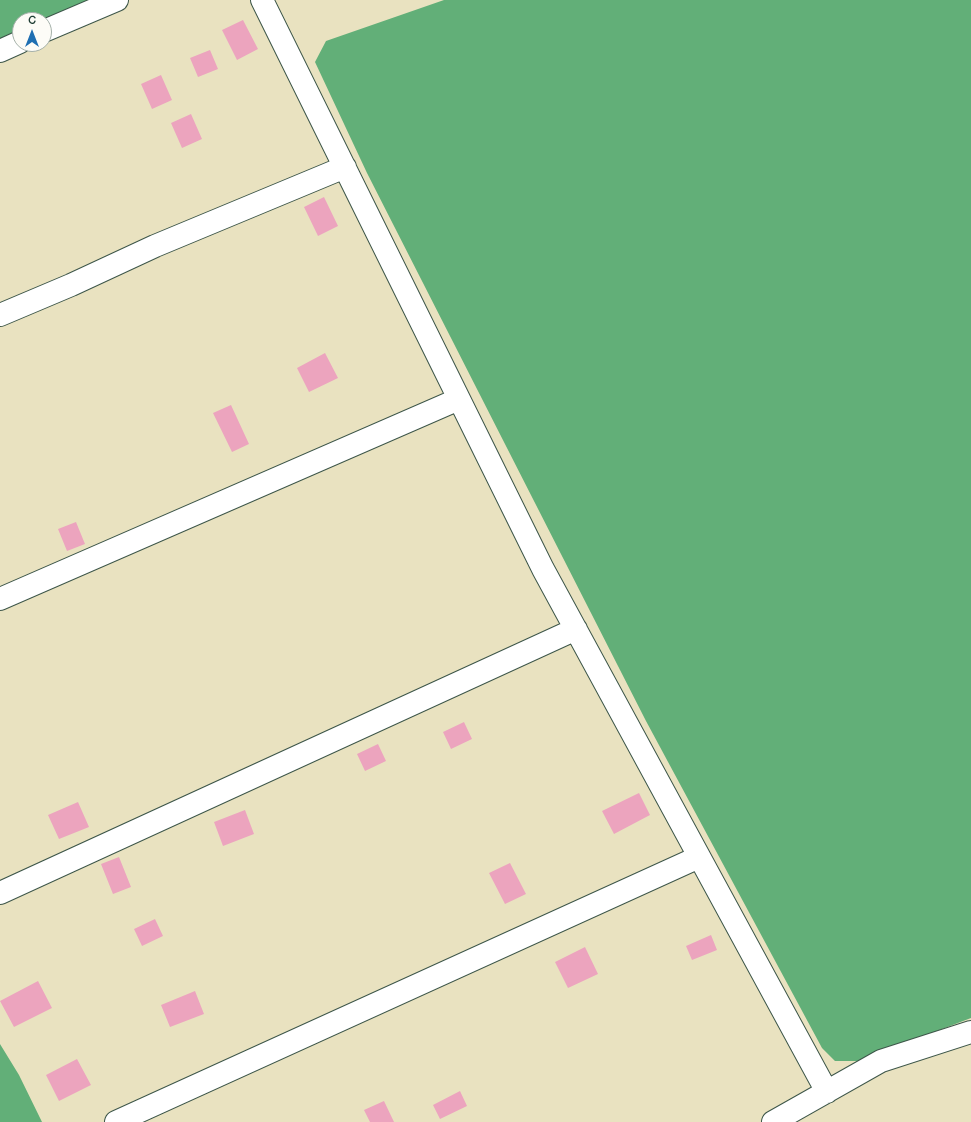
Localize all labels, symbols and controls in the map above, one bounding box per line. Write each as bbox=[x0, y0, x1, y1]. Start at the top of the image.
north arrow bbox=[12, 12, 52, 52]
text: С bbox=[28, 14, 36, 27]

